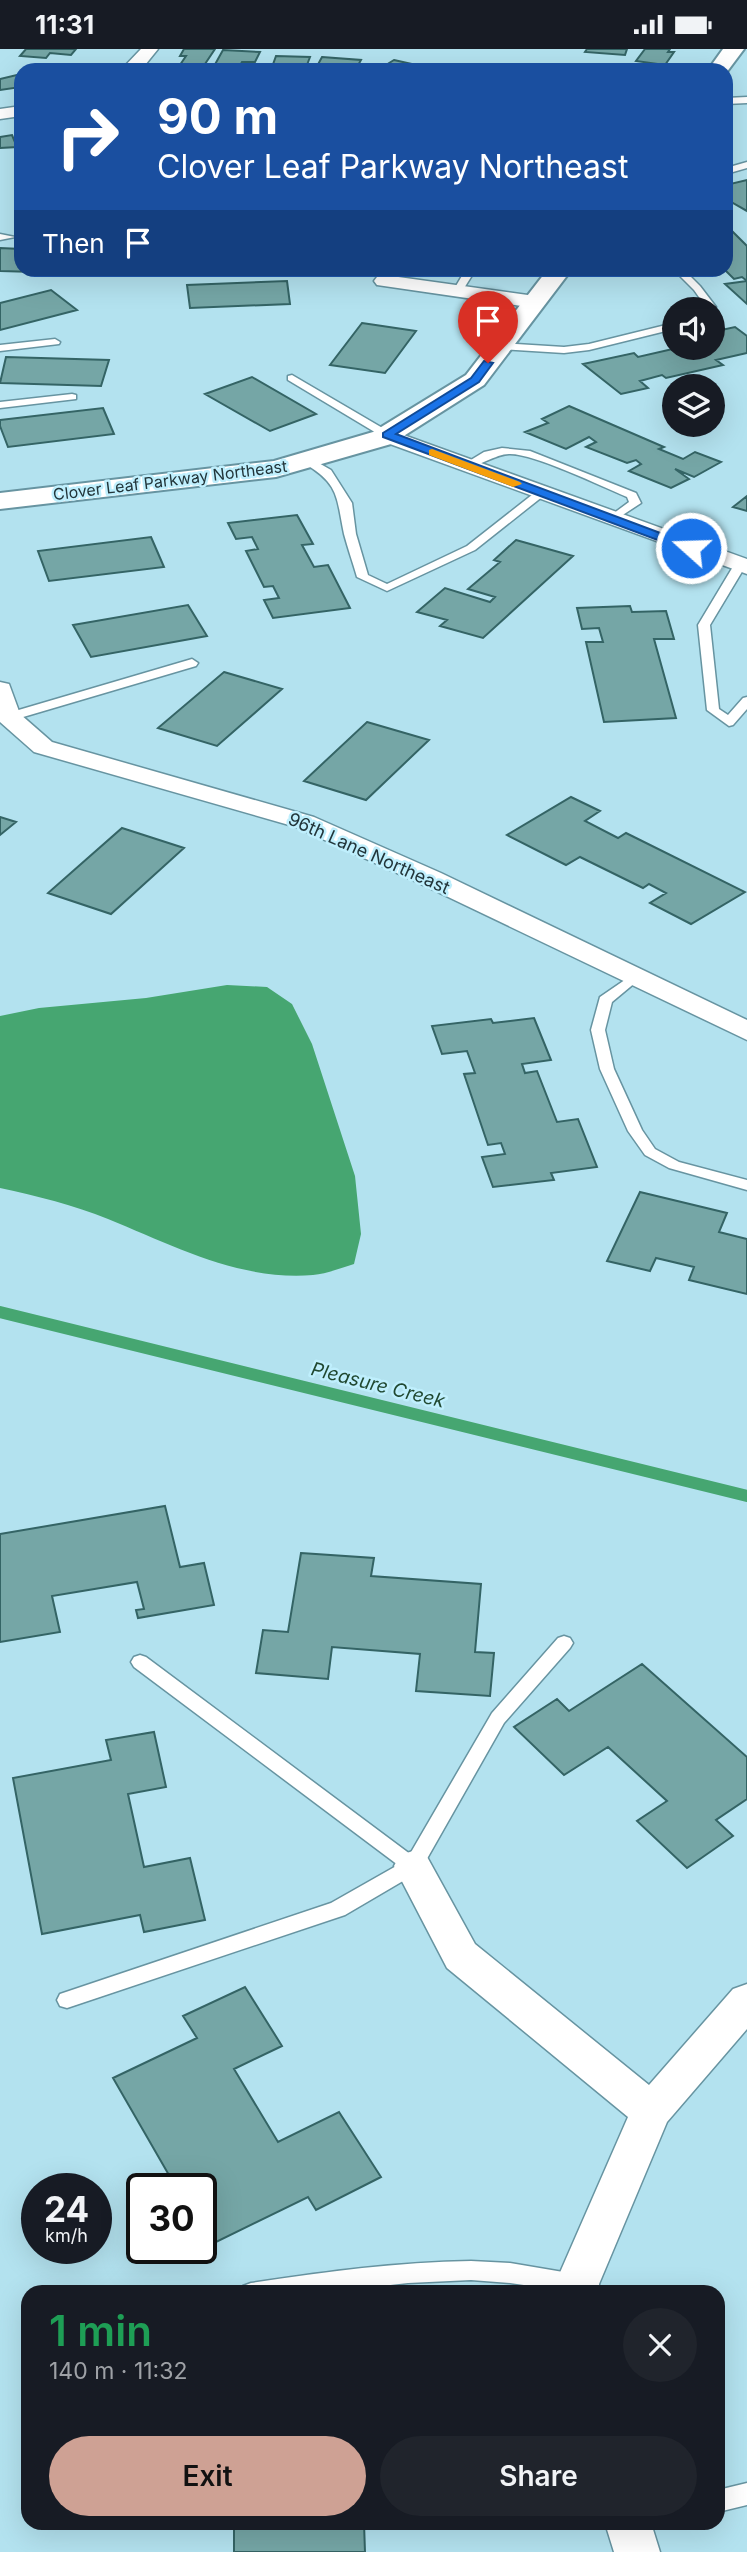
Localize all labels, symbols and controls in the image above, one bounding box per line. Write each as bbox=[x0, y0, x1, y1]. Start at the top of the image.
text: 11:31 bbox=[35, 9, 94, 40]
text: 90 m bbox=[157, 87, 278, 146]
icon: right bbox=[42, 91, 133, 182]
text: Clover Leaf Parkway Northeast bbox=[157, 147, 628, 186]
icon: arrive bbox=[119, 224, 157, 262]
text: Then bbox=[42, 228, 105, 259]
pin bbox=[458, 291, 518, 363]
map controls bbox=[662, 297, 725, 437]
button: sound bbox=[662, 297, 725, 360]
icon: arrive bbox=[469, 302, 507, 340]
button: layers bbox=[662, 374, 725, 437]
street label: Clover Leaf Parkway Northeast bbox=[52, 456, 288, 504]
position arrow bbox=[654, 511, 728, 585]
street label: 96th Lane Northeast bbox=[285, 808, 453, 898]
water label: Pleasure Creek bbox=[309, 1357, 448, 1413]
speed limit sign: 30 bbox=[126, 2173, 217, 2264]
text: 24 bbox=[44, 2188, 89, 2230]
text: km/h bbox=[45, 2225, 88, 2246]
text: 1 min bbox=[49, 2305, 152, 2356]
button: close bbox=[623, 2308, 697, 2382]
text: 140 m · 11:32 bbox=[49, 2357, 187, 2385]
button: Exit bbox=[49, 2436, 366, 2516]
button: Share bbox=[380, 2436, 697, 2516]

